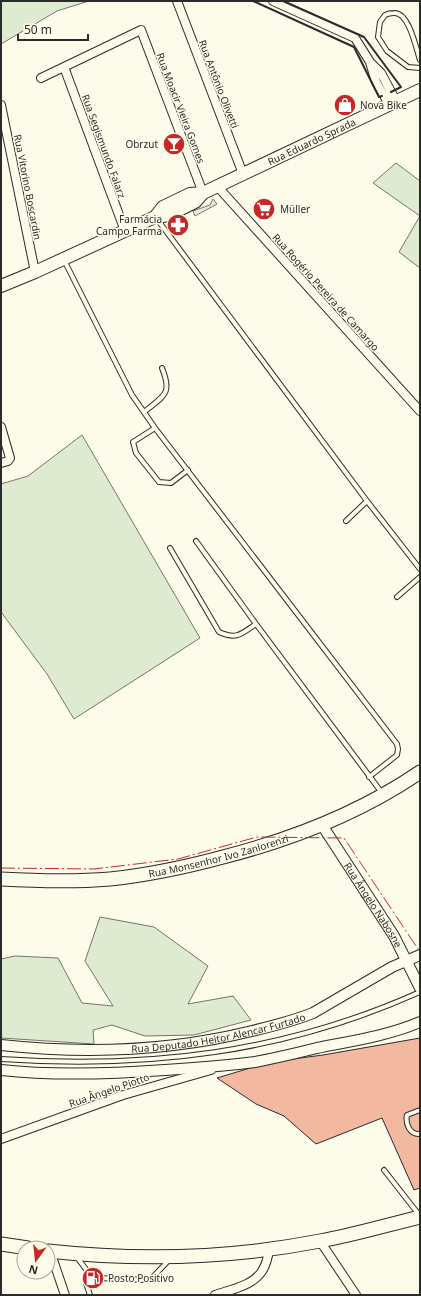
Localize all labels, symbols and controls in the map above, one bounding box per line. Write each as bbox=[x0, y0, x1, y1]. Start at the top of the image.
scale bar bbox=[18, 16, 88, 42]
text: 50 m bbox=[24, 21, 52, 38]
street label: Rua Antônio Olivetti bbox=[196, 38, 242, 130]
street label: Rua Moacir Vieira Gomes bbox=[153, 51, 209, 166]
street label: Rua Segismundo Falarz bbox=[79, 92, 129, 200]
shop icon: Nova Bike bbox=[332, 92, 358, 118]
place label: Nova Bike bbox=[360, 98, 407, 112]
street label: Rua Eduardo Sprada bbox=[265, 115, 358, 168]
bar icon: Obrzut bbox=[161, 131, 187, 157]
street label: Rua Vitorino Boscardin bbox=[11, 133, 45, 241]
place label: Obrzut bbox=[125, 137, 158, 151]
supermarket icon: Müller bbox=[251, 196, 277, 222]
place label: Müller bbox=[280, 202, 310, 216]
place label: Farmácia Campo Farma bbox=[96, 212, 162, 238]
pharmacy icon: Farmácia Campo Farma bbox=[165, 212, 191, 238]
street label: Rua Rogério Pereira de Camargo bbox=[269, 230, 383, 354]
street label: Rua Monsenhor Ivo Zanlorenzi bbox=[147, 831, 290, 881]
street label: Rua Ângelo Nabosne bbox=[341, 860, 406, 950]
street label: Rua Deputado Heitor Alencar Furtado bbox=[131, 1010, 307, 1056]
street label: Rua Ângelo Piotto bbox=[67, 1070, 151, 1110]
north arrow bbox=[16, 1240, 56, 1280]
text: N bbox=[27, 1262, 40, 1279]
fuel station icon: Posto Positivo bbox=[80, 1265, 106, 1291]
place label: Posto Positivo bbox=[108, 1271, 174, 1285]

